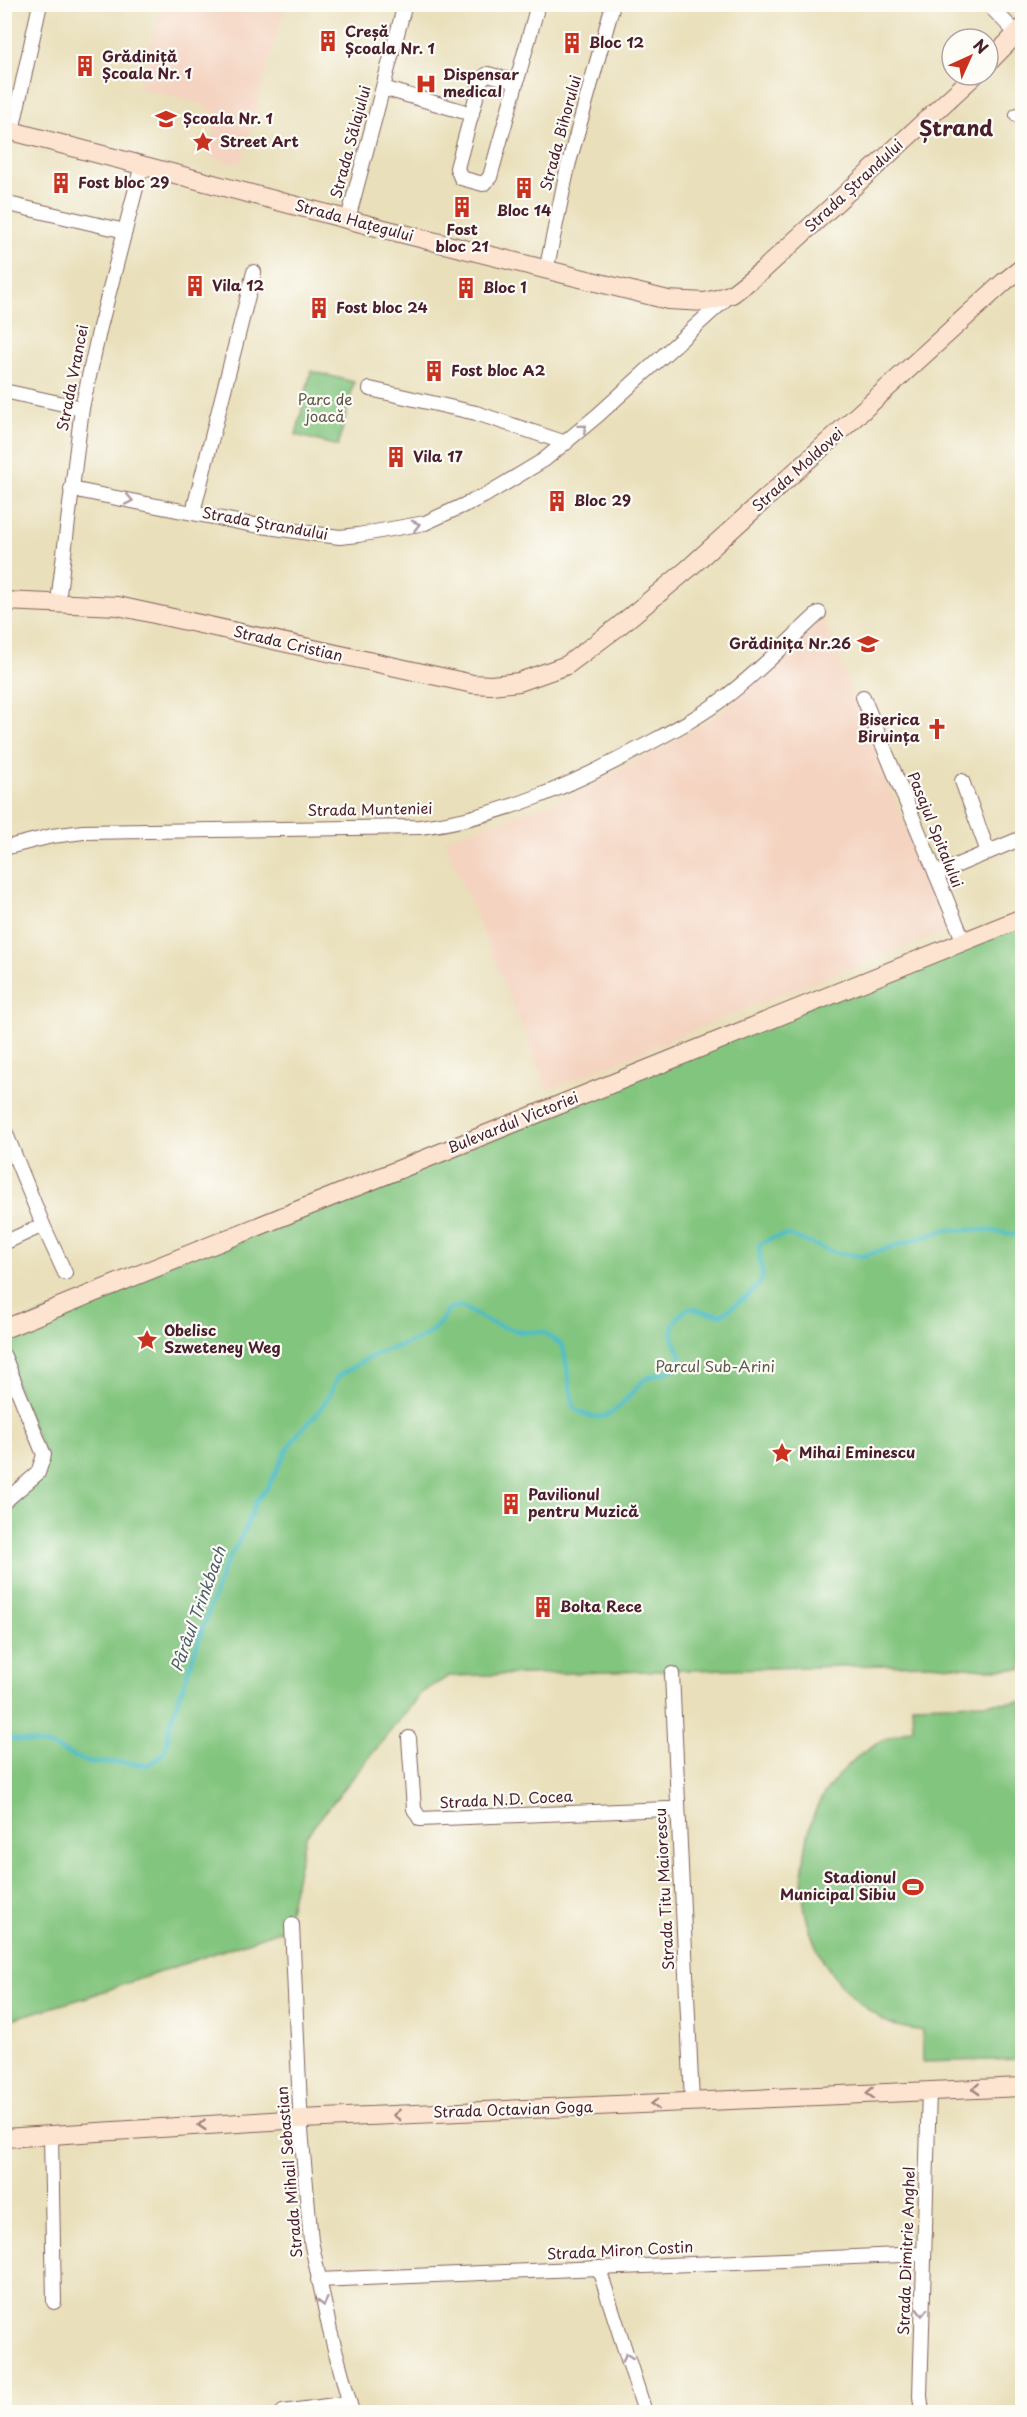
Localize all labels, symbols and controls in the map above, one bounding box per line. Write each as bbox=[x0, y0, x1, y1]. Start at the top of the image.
place label: Creșă Școala Nr. 1 bbox=[345, 19, 435, 59]
north arrow bbox=[940, 27, 1000, 87]
building icon: Creșă Școala Nr. 1 bbox=[316, 29, 340, 53]
place label: Bloc 12 bbox=[589, 30, 645, 53]
building icon: Bloc 12 bbox=[560, 31, 584, 55]
text: N bbox=[968, 33, 994, 59]
place label: Grădiniță Școala Nr. 1 bbox=[102, 44, 192, 84]
building icon: Grădiniță Școala Nr. 1 bbox=[73, 54, 97, 78]
place label: Dispensar medical bbox=[443, 62, 519, 102]
hospital icon: Dispensar medical bbox=[414, 72, 438, 96]
street label: Strada Bihorului bbox=[533, 72, 586, 193]
street label: Strada Sălajului bbox=[323, 82, 376, 201]
place label: Școala Nr. 1 bbox=[183, 106, 273, 129]
school or university icon: Școala Nr. 1 bbox=[154, 107, 178, 131]
district label: Ștrand bbox=[919, 111, 993, 143]
place label: Street Art bbox=[220, 129, 299, 152]
place icon: Street Art bbox=[191, 130, 215, 154]
street label: Strada Ștrandului bbox=[798, 133, 907, 237]
place label: Fost bloc 29 bbox=[78, 170, 169, 193]
building icon: Fost bloc 29 bbox=[49, 171, 73, 195]
building icon: Bloc 14 bbox=[512, 176, 536, 200]
street label: Strada Hațegului bbox=[292, 193, 416, 246]
building icon: Fost bloc 21 bbox=[450, 195, 474, 219]
place label: Bloc 14 bbox=[497, 198, 551, 221]
place label: Fost bloc 21 bbox=[435, 217, 489, 257]
place label: Vila 12 bbox=[212, 273, 265, 296]
building icon: Vila 12 bbox=[183, 274, 207, 298]
place label: Bloc 1 bbox=[483, 275, 527, 298]
building icon: Bloc 1 bbox=[454, 276, 478, 300]
place label: Fost bloc 24 bbox=[336, 295, 428, 318]
building icon: Fost bloc 24 bbox=[307, 296, 331, 320]
street label: Strada Vrancei bbox=[50, 322, 93, 433]
place label: Fost bloc A2 bbox=[451, 358, 546, 381]
building icon: Fost bloc A2 bbox=[422, 359, 446, 383]
park label: Parc de joacă bbox=[298, 387, 352, 427]
street label: Strada Moldovei bbox=[746, 421, 848, 516]
one-way arrow bbox=[576, 424, 587, 435]
place label: Vila 17 bbox=[413, 444, 463, 467]
building icon: Vila 17 bbox=[384, 445, 408, 469]
place label: Bloc 29 bbox=[574, 488, 631, 511]
building icon: Bloc 29 bbox=[545, 489, 569, 513]
one-way arrow bbox=[123, 493, 133, 506]
street label: Strada Ștrandului bbox=[200, 500, 330, 545]
one-way arrow bbox=[410, 519, 420, 532]
street label: Strada Cristian bbox=[231, 619, 345, 666]
place label: Grădinița Nr.26 bbox=[729, 631, 851, 654]
school or university icon: Grădinița Nr.26 bbox=[856, 632, 880, 656]
place label: Biserica Biruința bbox=[857, 707, 921, 747]
church icon: Biserica Biruința bbox=[925, 717, 949, 741]
street label: Pasajul Spitalului bbox=[903, 768, 970, 891]
street label: Strada Munteniei bbox=[307, 796, 433, 821]
street label: Bulevardul Victoriei bbox=[443, 1085, 581, 1158]
place label: Obelisc Szweteney Weg bbox=[164, 1318, 281, 1358]
place icon: Obelisc Szweteney Weg bbox=[135, 1328, 159, 1352]
park label: Parcul Sub-Arini bbox=[655, 1354, 775, 1377]
place label: Mihai Eminescu bbox=[799, 1440, 916, 1463]
place icon: Mihai Eminescu bbox=[770, 1441, 794, 1465]
place label: Pavilionul pentru Muzică bbox=[528, 1482, 639, 1522]
building icon: Pavilionul pentru Muzică bbox=[499, 1492, 523, 1516]
water label: Pârâul Trinkbach bbox=[163, 1542, 231, 1675]
place label: Bolta Rece bbox=[560, 1594, 642, 1617]
building icon: Bolta Rece bbox=[531, 1595, 555, 1619]
street label: Strada N.D. Cocea bbox=[439, 1783, 574, 1813]
street label: Strada Titu Maiorescu bbox=[648, 1807, 679, 1971]
place label: Stadionul Municipal Sibiu bbox=[780, 1865, 896, 1905]
sports icon: Stadionul Municipal Sibiu bbox=[901, 1875, 925, 1899]
one-way arrow bbox=[971, 2082, 980, 2095]
street label: Strada Mihail Sebastian bbox=[270, 2085, 307, 2259]
one-way arrow bbox=[866, 2086, 875, 2099]
street label: Strada Octavian Goga bbox=[433, 2094, 594, 2123]
one-way arrow bbox=[650, 2097, 659, 2110]
one-way arrow bbox=[392, 2108, 401, 2121]
one-way arrow bbox=[198, 2118, 207, 2131]
street label: Strada Dimitrie Anghel bbox=[891, 2166, 920, 2336]
street label: Strada Miron Costin bbox=[546, 2234, 694, 2265]
one-way arrow bbox=[316, 2296, 329, 2306]
one-way arrow bbox=[916, 2308, 928, 2317]
one-way arrow bbox=[622, 2352, 635, 2363]

